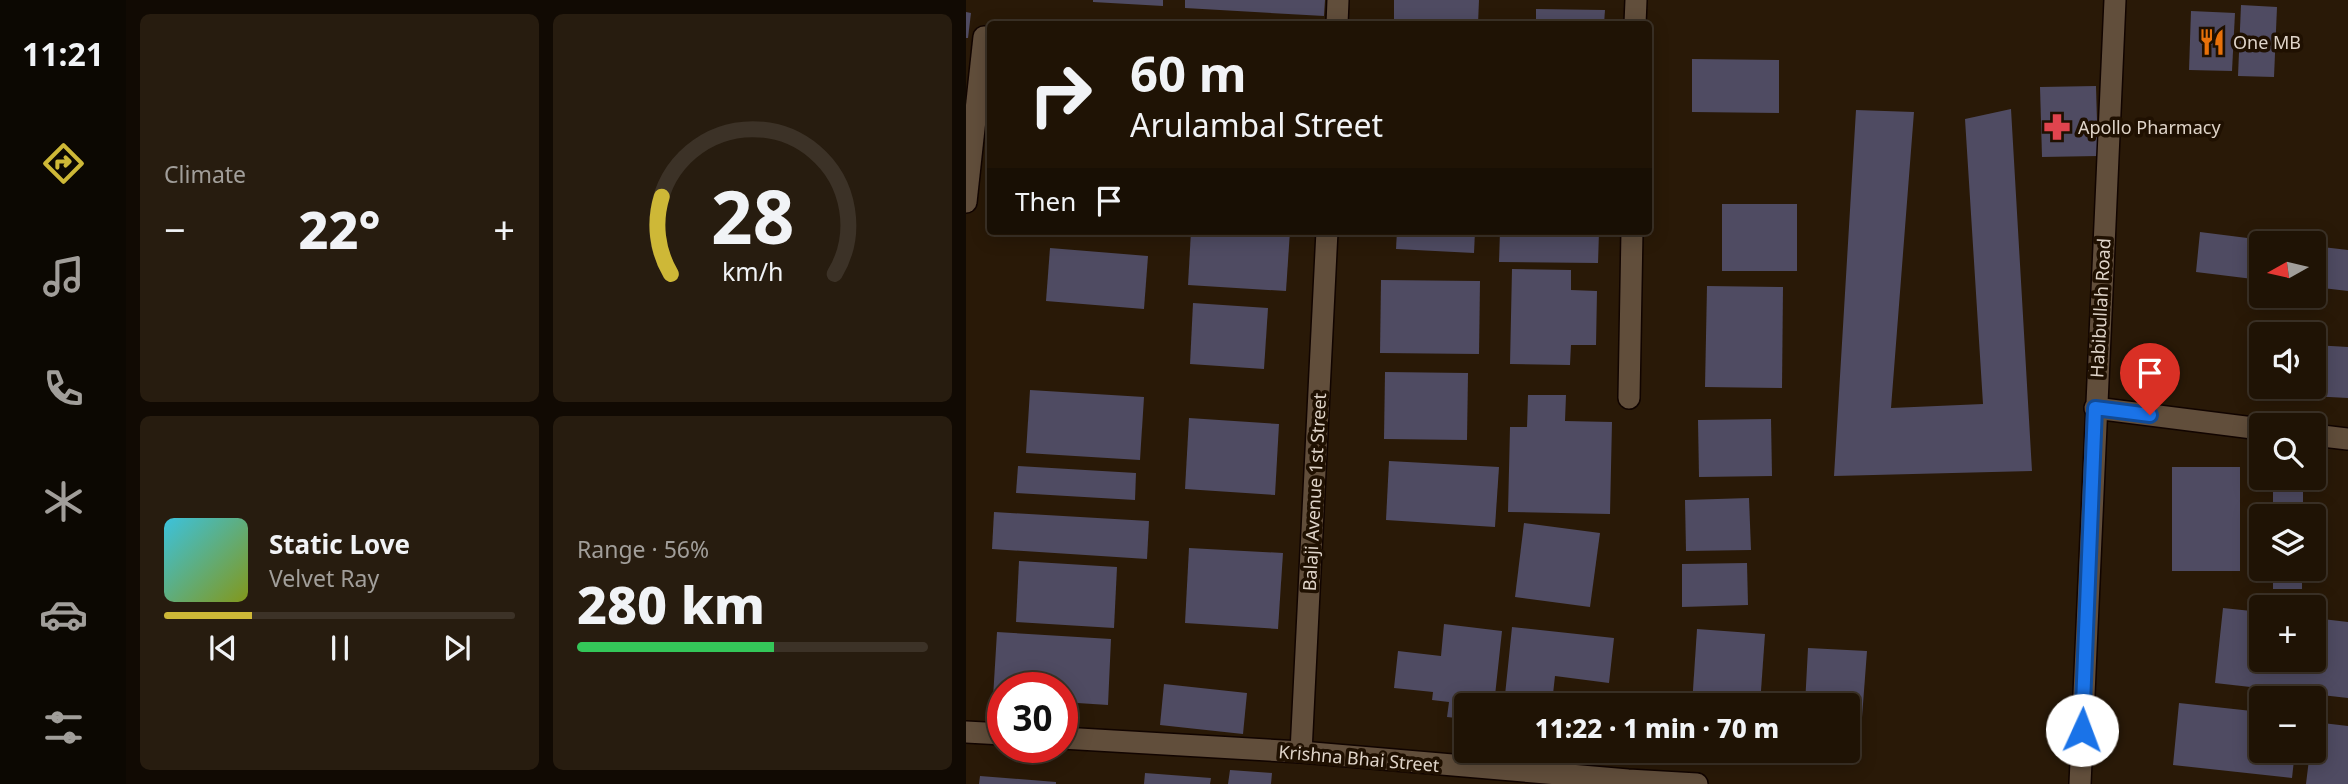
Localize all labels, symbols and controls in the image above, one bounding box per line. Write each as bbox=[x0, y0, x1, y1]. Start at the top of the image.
restaurant icon: One MB bbox=[2197, 27, 2227, 57]
place label: One MB bbox=[2233, 30, 2301, 54]
text: 11:21 bbox=[22, 32, 104, 75]
text: 60 m bbox=[1130, 40, 1247, 106]
icon: right bbox=[1015, 49, 1106, 140]
text: Arulambal Street bbox=[1130, 103, 1383, 146]
pharmacy icon: Apollo Pharmacy bbox=[2042, 112, 2072, 142]
place label: Apollo Pharmacy bbox=[2078, 115, 2221, 139]
icon: directions bbox=[39, 139, 88, 188]
text: Climate bbox=[164, 158, 246, 190]
text: 28 bbox=[711, 166, 794, 265]
icon: arrive bbox=[1090, 182, 1128, 220]
text: Then bbox=[1015, 183, 1076, 219]
text: 22° bbox=[298, 193, 381, 264]
text: − bbox=[164, 203, 186, 255]
text: + bbox=[493, 203, 515, 255]
north arrow bbox=[2249, 231, 2326, 308]
map controls bbox=[2249, 231, 2326, 763]
street label: Habibullah Road bbox=[2084, 238, 2116, 378]
icon: music bbox=[39, 252, 88, 301]
text: km/h bbox=[722, 254, 783, 288]
button: sound bbox=[2249, 322, 2326, 399]
pin bbox=[2120, 343, 2180, 415]
icon: arrive bbox=[2131, 354, 2169, 392]
icon: phone bbox=[39, 364, 88, 413]
street label: Balaji Avenue 1st Street bbox=[1297, 392, 1331, 592]
button: search bbox=[2249, 413, 2326, 490]
icon: climate bbox=[39, 477, 88, 526]
button: layers bbox=[2249, 504, 2326, 581]
text: Static Love bbox=[269, 526, 410, 562]
text: Range · 56% bbox=[577, 533, 709, 565]
text: Velvet Ray bbox=[269, 562, 379, 594]
text: 280 km bbox=[577, 568, 765, 639]
icon: car bbox=[39, 590, 88, 639]
button: + bbox=[2249, 595, 2326, 672]
icon: previous bbox=[204, 629, 242, 667]
icon: pause bbox=[321, 629, 359, 667]
icon: next bbox=[438, 629, 476, 667]
speed limit sign: 30 bbox=[987, 672, 1078, 763]
button: − bbox=[2249, 686, 2326, 763]
position arrow bbox=[2045, 693, 2119, 767]
icon: filters bbox=[39, 703, 88, 752]
text: 11:22 · 1 min · 70 m bbox=[1535, 710, 1779, 746]
street label: Krishna Bhai Street bbox=[1278, 739, 1441, 777]

